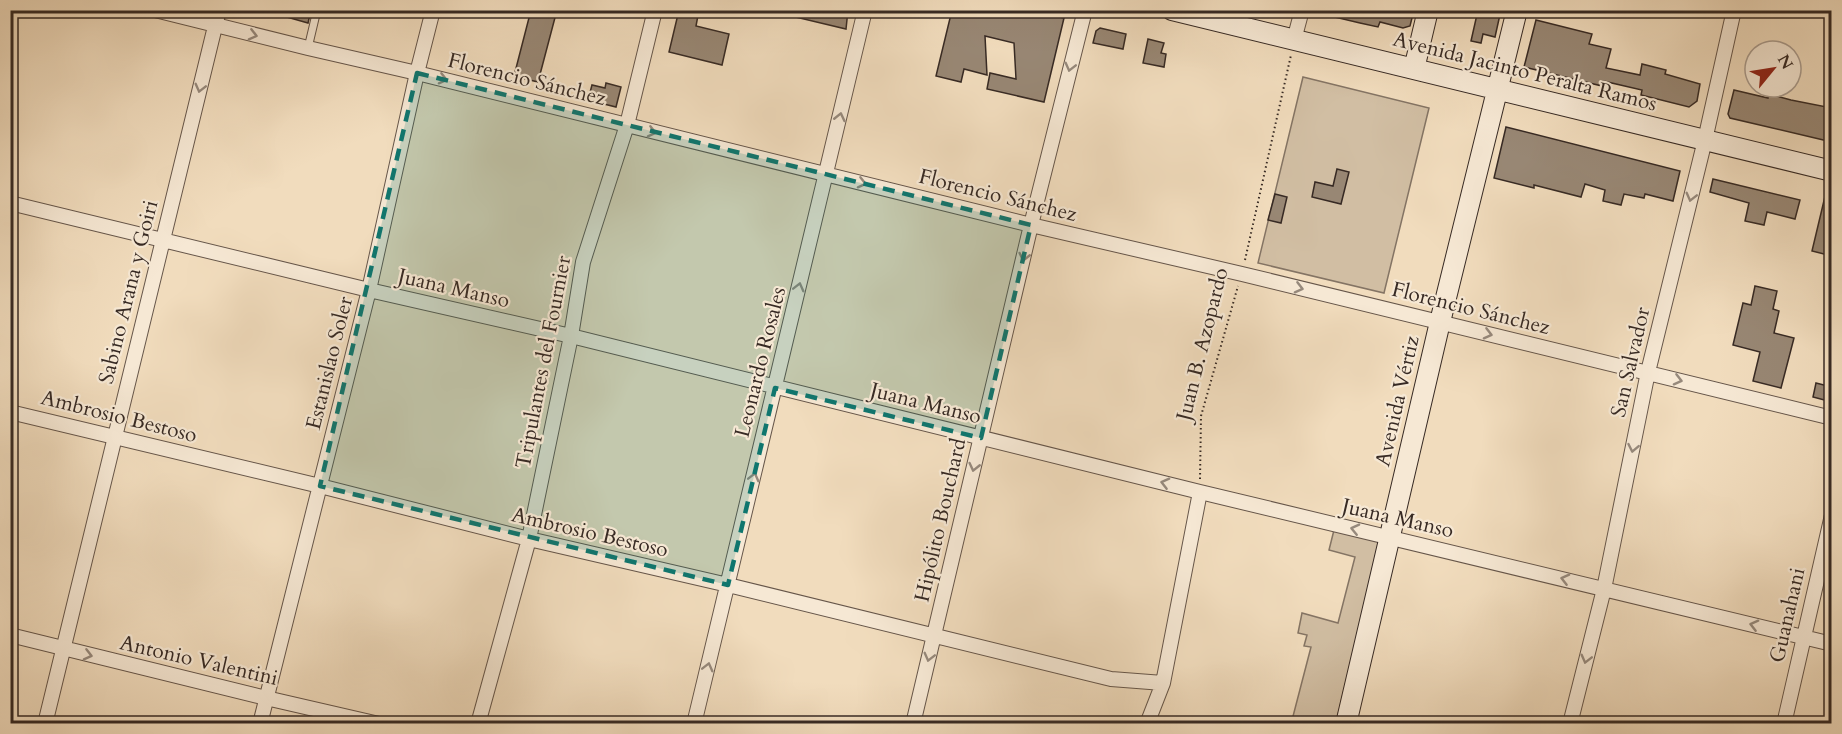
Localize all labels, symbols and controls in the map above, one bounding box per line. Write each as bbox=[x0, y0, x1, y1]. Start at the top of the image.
street label: Avenida Jacinto Peralta Ramos bbox=[1390, 25, 1660, 118]
one-way arrow bbox=[248, 27, 258, 40]
north arrow bbox=[1743, 39, 1803, 99]
street label: Florencio Sánchez bbox=[445, 46, 609, 113]
text: N bbox=[1772, 50, 1798, 74]
one-way arrow bbox=[1065, 62, 1078, 72]
one-way arrow bbox=[438, 72, 448, 85]
one-way arrow bbox=[194, 83, 207, 93]
one-way arrow bbox=[833, 112, 846, 122]
one-way arrow bbox=[647, 124, 657, 137]
street label: Florencio Sánchez bbox=[916, 162, 1080, 229]
one-way arrow bbox=[857, 175, 867, 188]
one-way arrow bbox=[1685, 191, 1698, 201]
street label: Sabino Arana y Goiri bbox=[92, 197, 165, 387]
one-way arrow bbox=[1018, 251, 1031, 261]
street label: Tripulantes del Fournier bbox=[509, 253, 578, 471]
street label: Juana Manso bbox=[392, 261, 512, 315]
street label: Juan B. Azopardo bbox=[1169, 265, 1236, 427]
street label: Florencio Sánchez bbox=[1389, 275, 1553, 342]
one-way arrow bbox=[1293, 280, 1303, 293]
one-way arrow bbox=[792, 283, 805, 293]
street label: Leonardo Rosales bbox=[728, 284, 793, 441]
street label: Estanislao Soler bbox=[299, 293, 360, 433]
street label: San Salvador bbox=[1604, 304, 1657, 420]
one-way arrow bbox=[1483, 326, 1493, 339]
street label: Avenida Vértiz bbox=[1368, 332, 1427, 469]
one-way arrow bbox=[1672, 372, 1682, 385]
street label: Juana Manso bbox=[864, 375, 984, 431]
street label: Ambrosio Bestoso bbox=[38, 383, 200, 450]
street label: Hipólito Bouchard bbox=[908, 435, 973, 605]
one-way arrow bbox=[1627, 443, 1640, 453]
one-way arrow bbox=[969, 462, 982, 472]
one-way arrow bbox=[746, 472, 759, 482]
one-way arrow bbox=[1160, 478, 1170, 491]
street label: Juana Manso bbox=[1336, 491, 1456, 545]
street label: Ambrosio Bestoso bbox=[509, 500, 671, 565]
one-way arrow bbox=[1350, 523, 1360, 536]
street label: Guanahani bbox=[1762, 565, 1813, 665]
one-way arrow bbox=[1560, 574, 1570, 587]
one-way arrow bbox=[1749, 620, 1759, 633]
street label: Antonio Valentini bbox=[117, 628, 281, 693]
one-way arrow bbox=[82, 647, 92, 660]
one-way arrow bbox=[924, 651, 937, 661]
one-way arrow bbox=[1581, 654, 1594, 664]
one-way arrow bbox=[701, 662, 714, 672]

